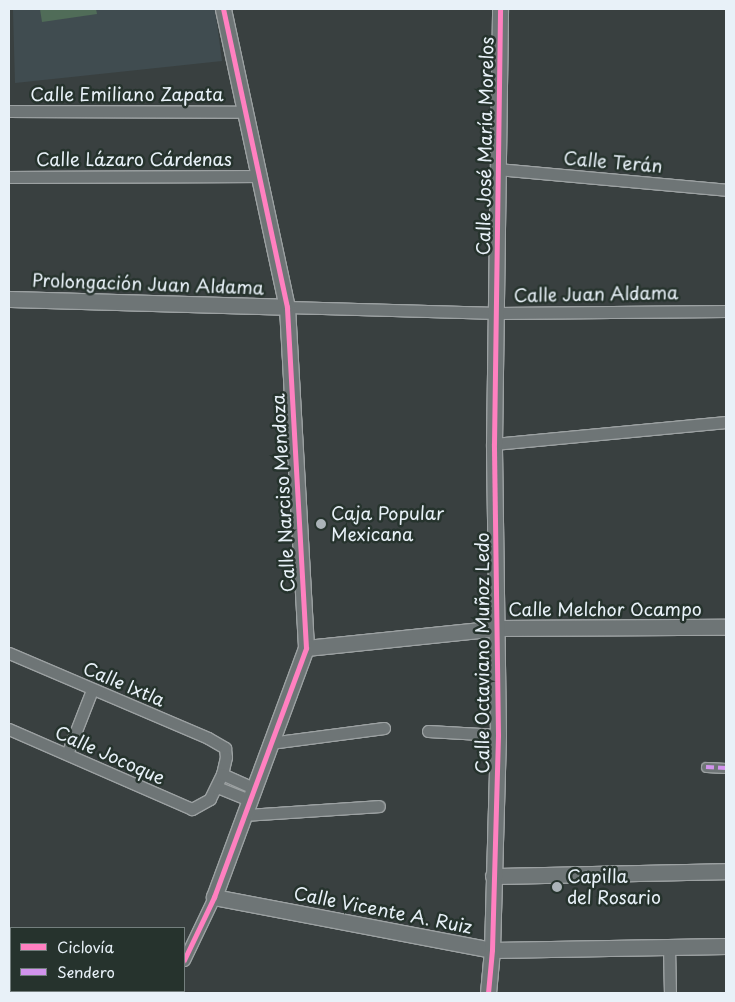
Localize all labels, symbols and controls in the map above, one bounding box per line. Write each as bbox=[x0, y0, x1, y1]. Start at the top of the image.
street label: Calle José María Morelos bbox=[472, 35, 498, 257]
street label: Calle Emiliano Zapata bbox=[30, 83, 224, 105]
street label: Calle Terán bbox=[563, 147, 663, 177]
street label: Calle Lázaro Cárdenas bbox=[37, 148, 231, 170]
street label: Prolongación Juan Aldama bbox=[31, 269, 265, 299]
street label: Calle Juan Aldama bbox=[513, 282, 679, 306]
street label: Calle Narciso Mendoza bbox=[267, 392, 299, 594]
place label: Caja Popular Mexicana bbox=[331, 503, 443, 546]
marker: Caja Popular Mexicana bbox=[315, 518, 327, 530]
street label: Calle Octaviano Muñoz Ledo bbox=[471, 531, 493, 775]
street label: Calle Melchor Ocampo bbox=[507, 598, 703, 620]
street label: Calle Ixtla bbox=[79, 657, 169, 711]
street label: Calle Jocoque bbox=[51, 721, 169, 789]
place label: Capilla del Rosario bbox=[567, 866, 662, 909]
marker: Capilla del Rosario bbox=[551, 881, 563, 893]
street label: Calle Vicente A. Ruiz bbox=[292, 882, 474, 938]
legend bbox=[10, 927, 185, 992]
text: Ciclovía bbox=[57, 935, 114, 958]
text: Sendero bbox=[57, 960, 115, 983]

